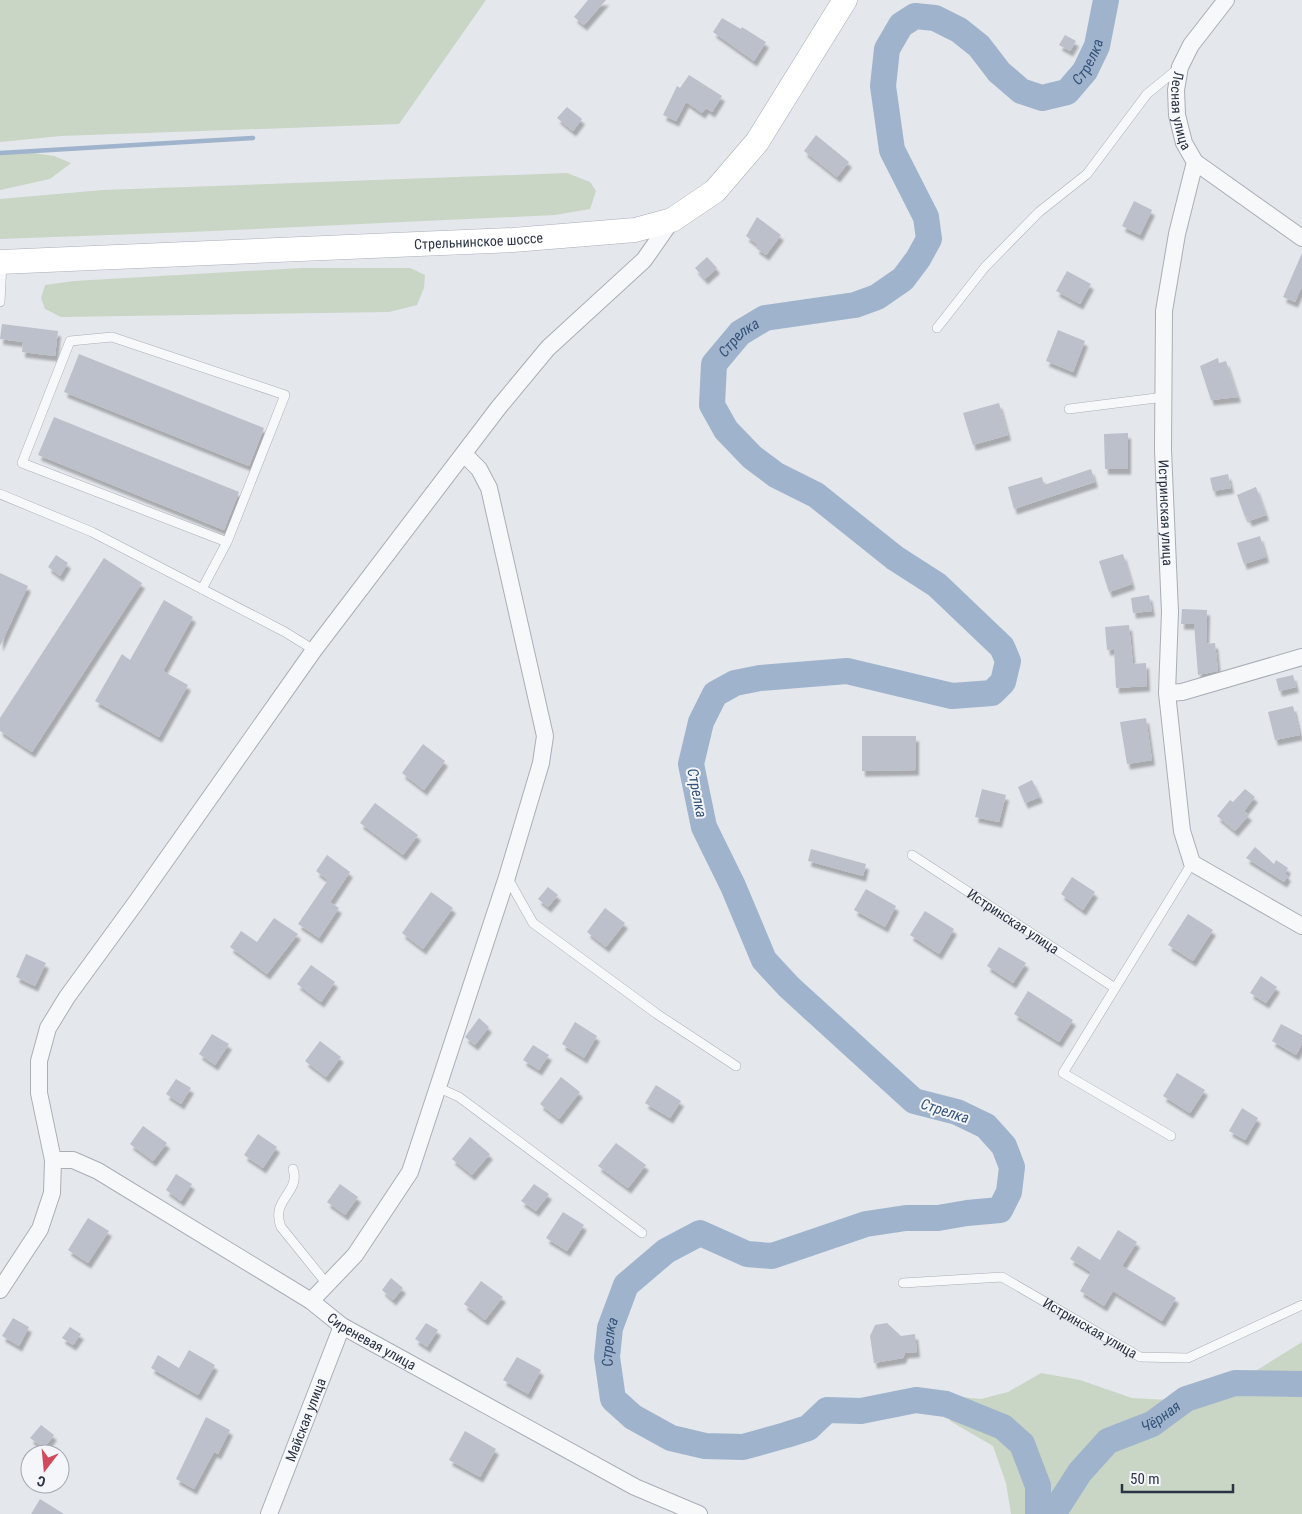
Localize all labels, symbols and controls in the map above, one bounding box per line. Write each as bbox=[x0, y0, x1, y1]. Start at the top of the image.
water label: Стрелка bbox=[1068, 38, 1107, 89]
street label: Лесная улица bbox=[1168, 70, 1194, 153]
street label: Стрельнинское шоссе bbox=[414, 230, 544, 252]
water label: Стрелка bbox=[715, 314, 763, 361]
street label: Истринская улица bbox=[1155, 459, 1176, 566]
water label: Стрелка bbox=[683, 767, 711, 819]
street label: Истринская улица bbox=[964, 886, 1062, 957]
water label: Стрелка bbox=[919, 1095, 971, 1127]
street label: Истринская улица bbox=[1040, 1295, 1140, 1362]
street label: Сиреневая улица bbox=[324, 1309, 419, 1373]
water label: Стрелка bbox=[598, 1315, 622, 1368]
street label: Майская улица bbox=[282, 1376, 329, 1464]
water label: Чёрная bbox=[1139, 1397, 1184, 1436]
north arrow bbox=[20, 1444, 70, 1494]
scale bar bbox=[1122, 1462, 1233, 1494]
text: 50 m bbox=[1130, 1470, 1160, 1488]
text: С bbox=[35, 1473, 47, 1490]

